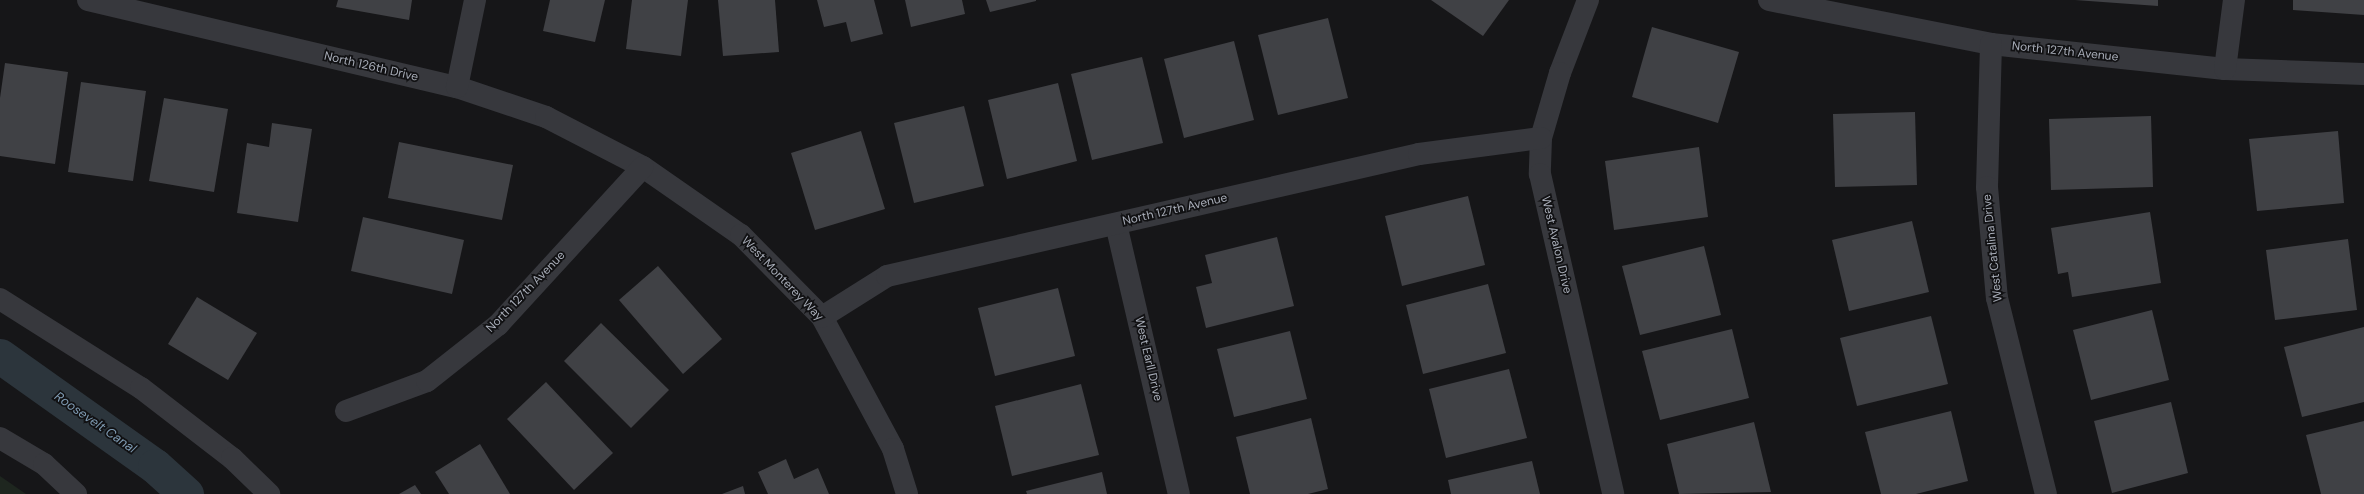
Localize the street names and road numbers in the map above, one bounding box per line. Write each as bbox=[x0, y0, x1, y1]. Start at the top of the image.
street label: North 127th Avenue bbox=[2011, 39, 2119, 65]
street label: North 126th Drive bbox=[323, 49, 419, 85]
street label: North 127th Avenue bbox=[1121, 191, 1229, 229]
street label: West Catalina Drive bbox=[1980, 193, 2006, 303]
street label: West Avalon Drive bbox=[1538, 195, 1574, 295]
street label: West Monterey Way bbox=[738, 234, 826, 324]
street label: North 127th Avenue bbox=[484, 248, 568, 336]
street label: West Earll Drive bbox=[1131, 315, 1165, 403]

